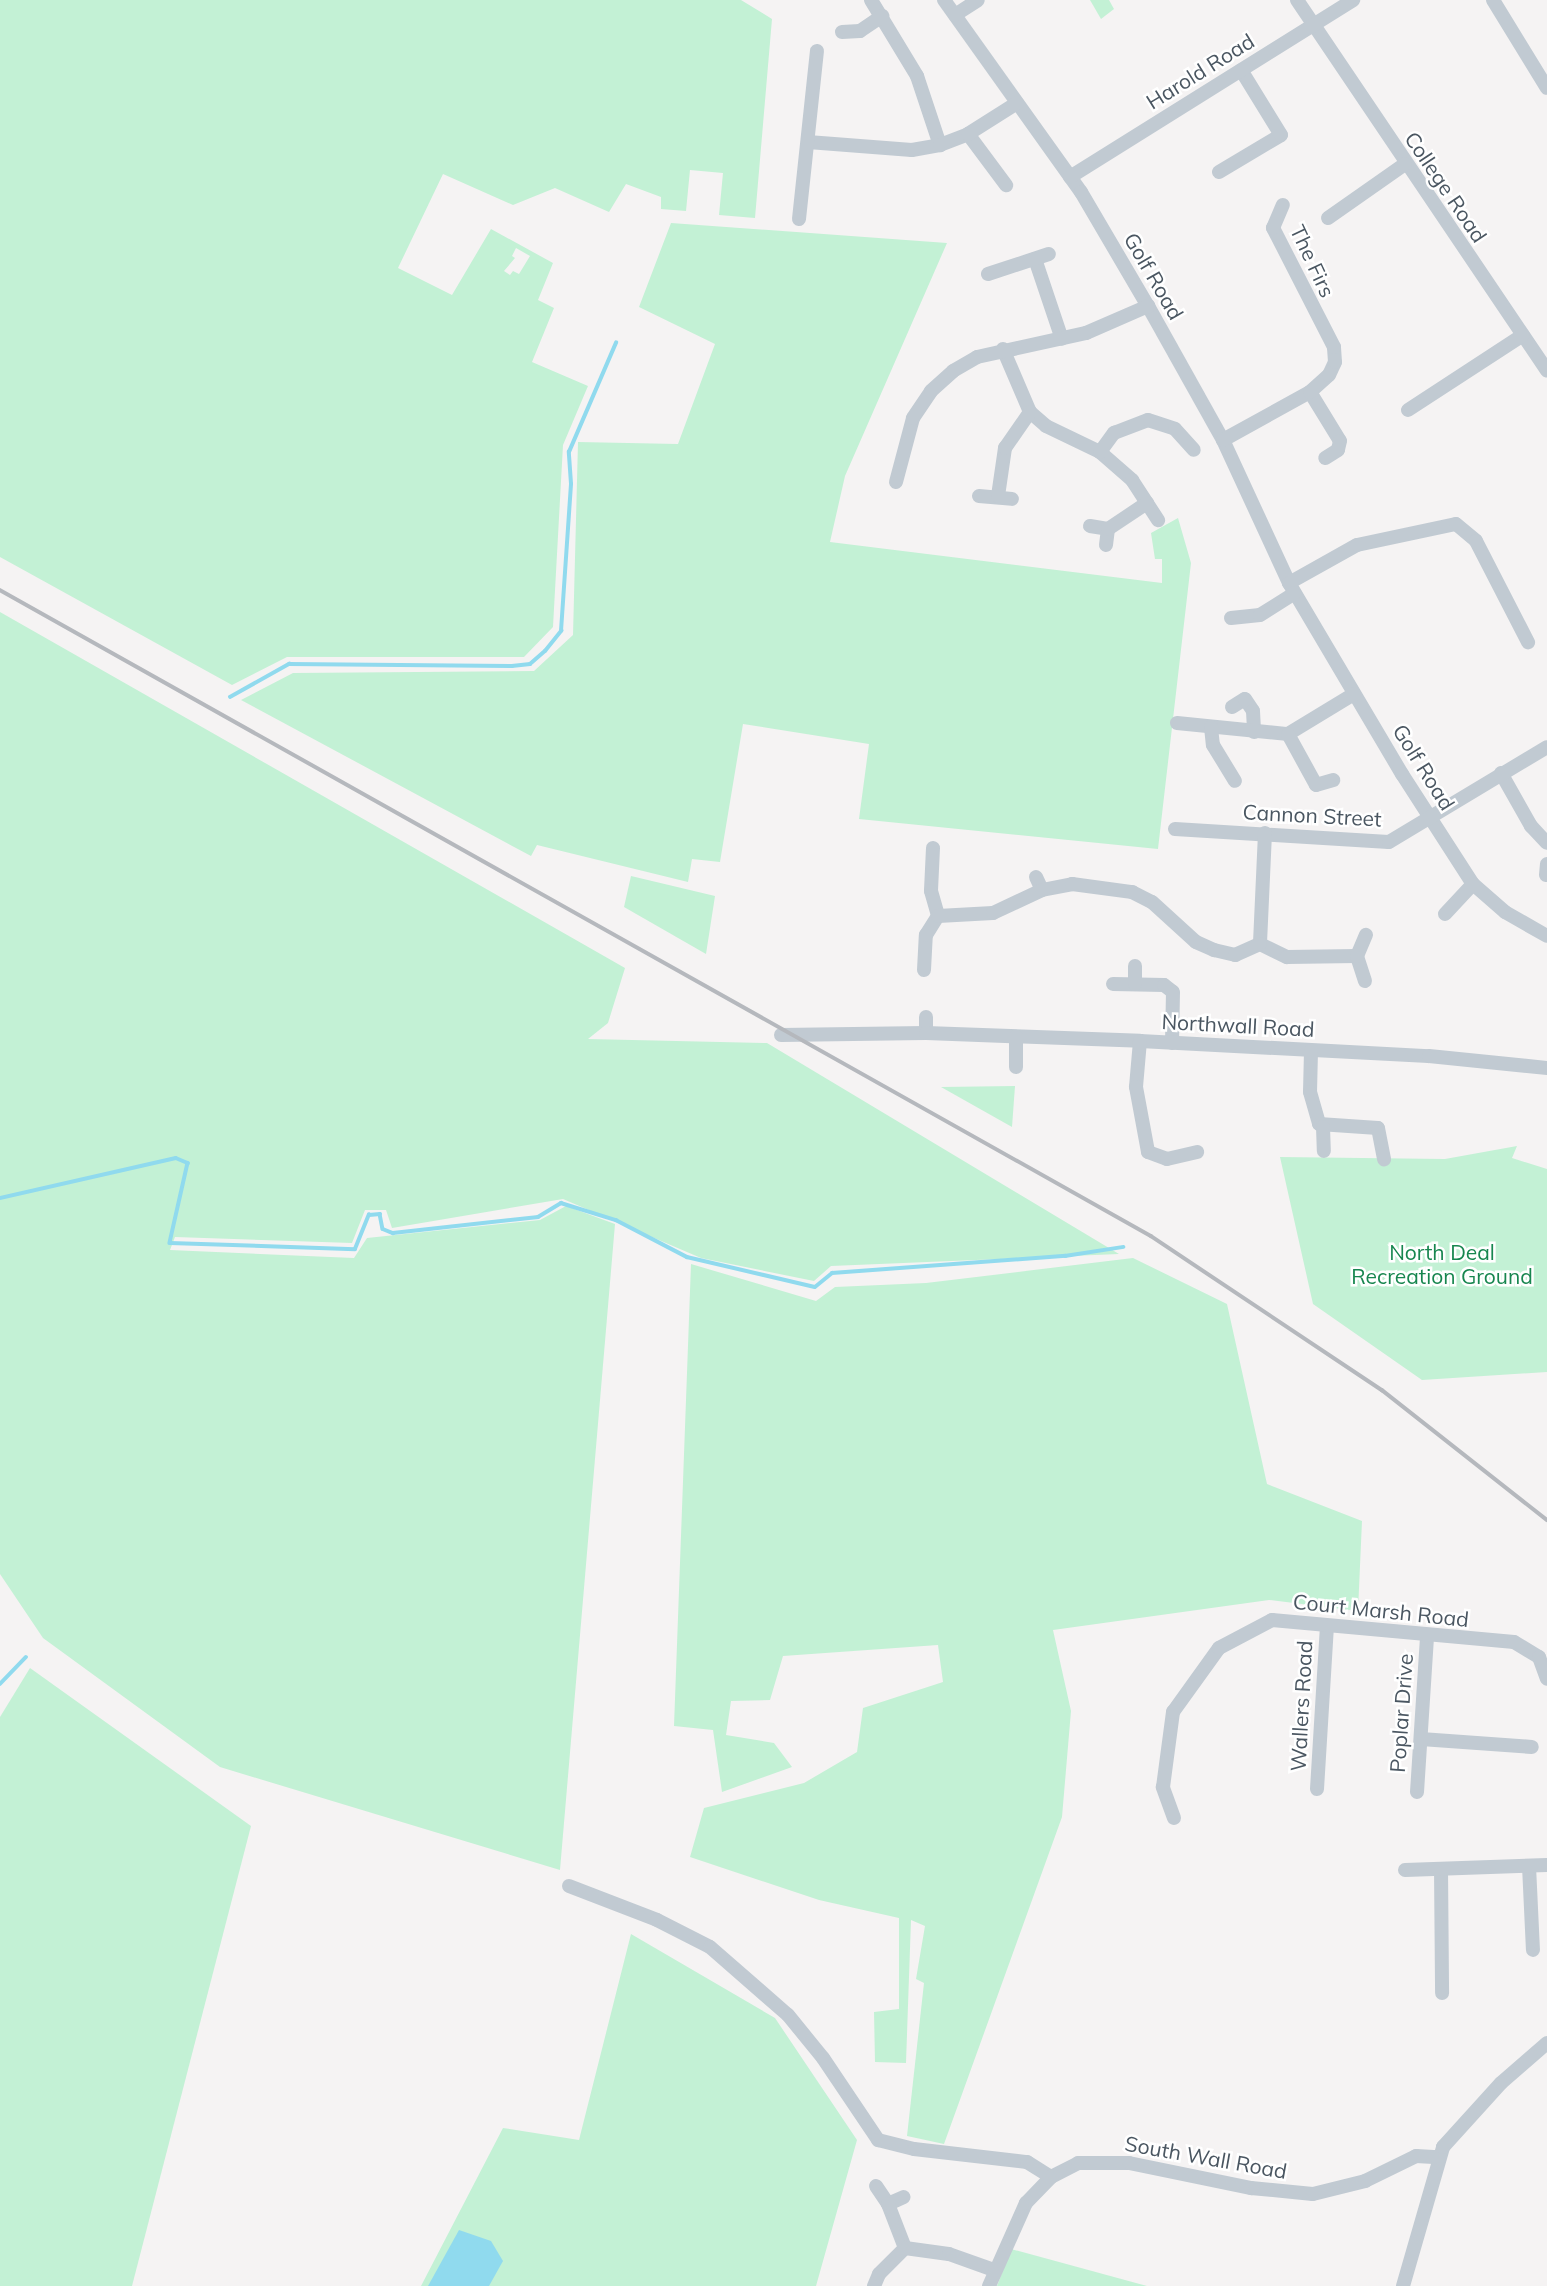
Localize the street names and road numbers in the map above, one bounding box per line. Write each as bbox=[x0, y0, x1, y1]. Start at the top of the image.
street label: Harold Road bbox=[1141, 28, 1259, 114]
street label: College Road bbox=[1400, 127, 1492, 247]
street label: The Firs bbox=[1285, 221, 1341, 301]
street label: Golf Road bbox=[1119, 228, 1189, 324]
street label: Golf Road bbox=[1388, 719, 1460, 815]
street label: Cannon Street bbox=[1242, 799, 1382, 831]
street label: Northwall Road bbox=[1161, 1008, 1315, 1042]
street label: Court Marsh Road bbox=[1292, 1588, 1470, 1632]
street label: Wallers Road bbox=[1285, 1640, 1317, 1772]
street label: Poplar Drive bbox=[1384, 1653, 1418, 1773]
street label: South Wall Road bbox=[1123, 2130, 1289, 2184]

